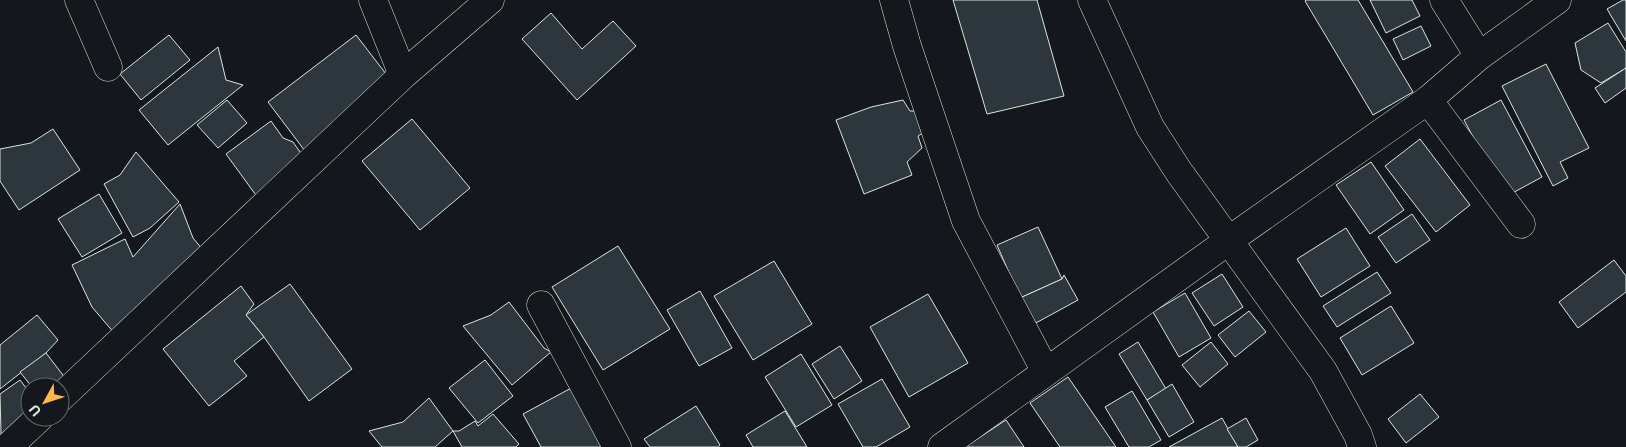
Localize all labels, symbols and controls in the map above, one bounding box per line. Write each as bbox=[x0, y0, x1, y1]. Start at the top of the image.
north arrow bbox=[20, 377, 70, 427]
text: U bbox=[24, 401, 45, 421]

